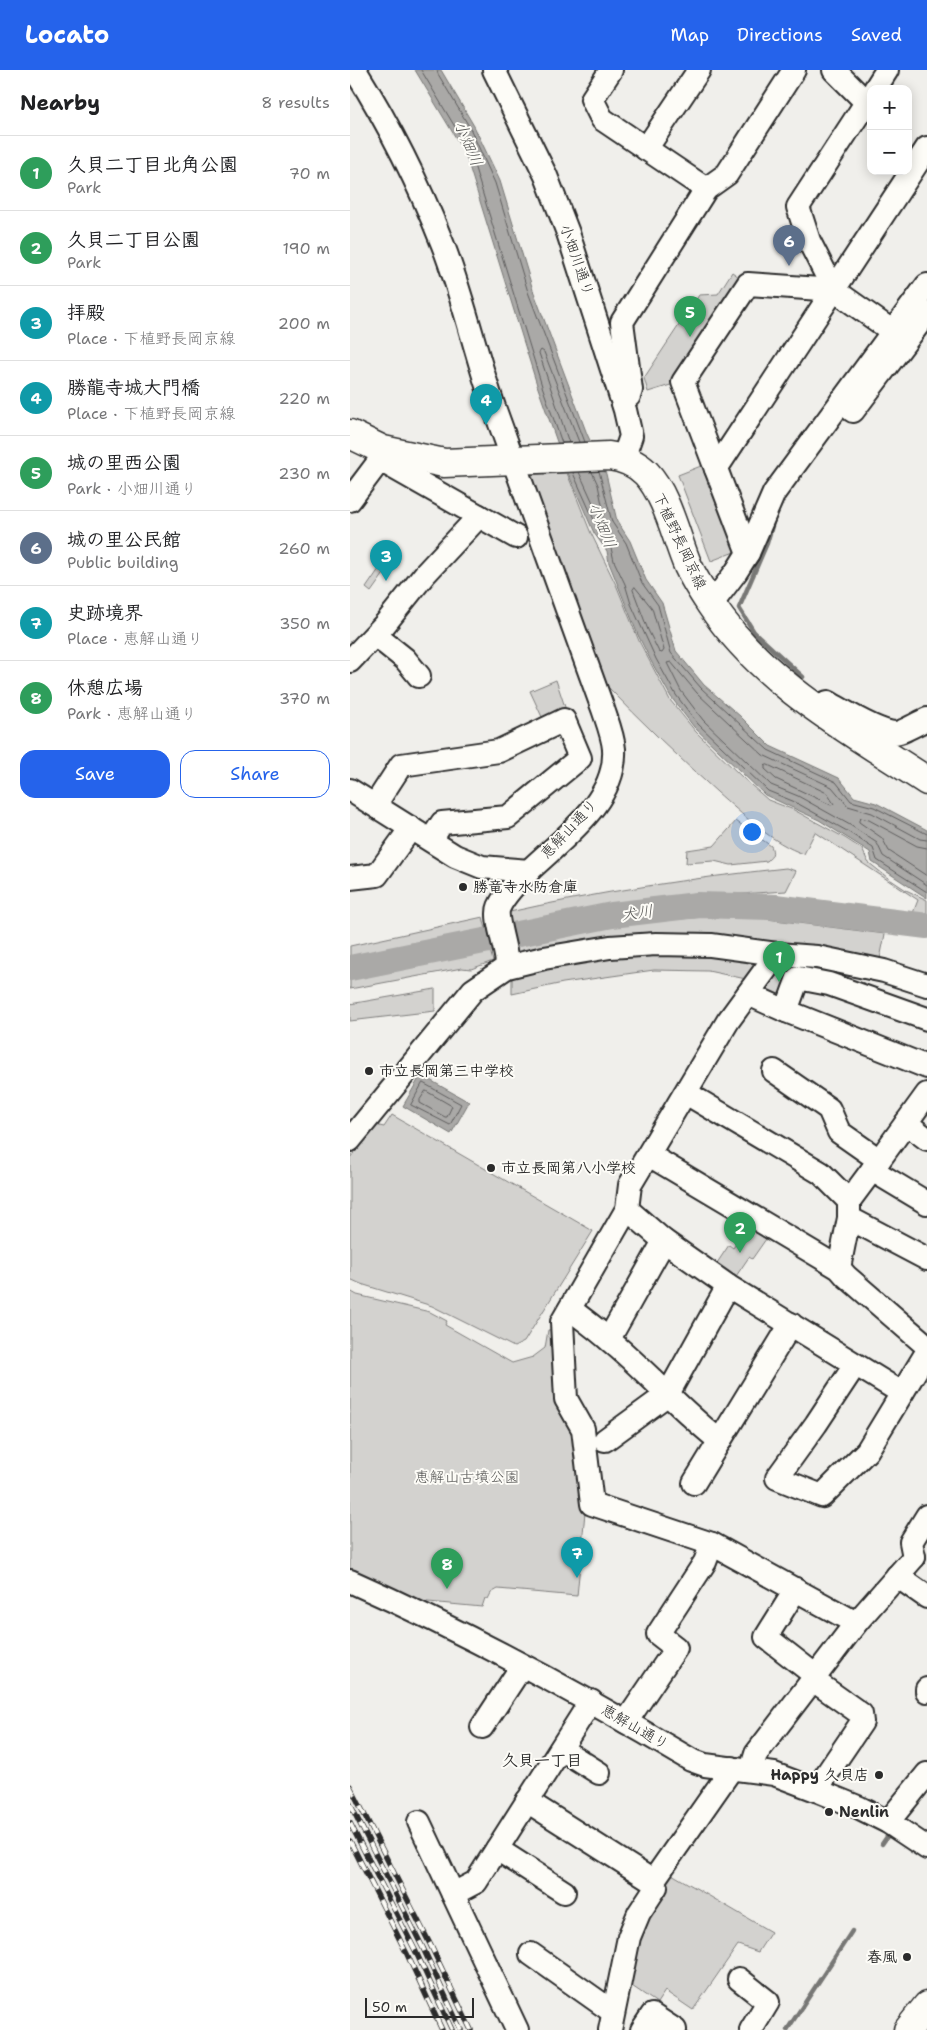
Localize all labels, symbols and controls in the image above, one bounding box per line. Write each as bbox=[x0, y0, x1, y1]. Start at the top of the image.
text: Locato bbox=[25, 19, 109, 51]
text: Map bbox=[671, 23, 709, 47]
text: Directions bbox=[737, 23, 823, 47]
text: Saved bbox=[851, 23, 902, 47]
map controls bbox=[867, 85, 912, 175]
button: + bbox=[867, 85, 912, 130]
text: Nearby bbox=[20, 89, 100, 117]
text: 8 results bbox=[261, 92, 330, 113]
water label: 小畑川 bbox=[449, 117, 488, 169]
button: − bbox=[867, 130, 912, 175]
text: 久貝二丁目北角公園 bbox=[67, 152, 238, 177]
text: 1 bbox=[32, 163, 40, 184]
text: 70 m bbox=[289, 163, 330, 184]
text: Park bbox=[67, 177, 101, 198]
street label: 小畑川通り bbox=[555, 221, 599, 299]
pin: 6 bbox=[773, 225, 805, 266]
text: 久貝二丁目公園 bbox=[67, 227, 200, 252]
text: 2 bbox=[30, 238, 42, 259]
text: 190 m bbox=[283, 238, 330, 259]
text: Park bbox=[67, 252, 101, 273]
pin: 5 bbox=[674, 296, 706, 337]
text: 拝殿 bbox=[67, 300, 105, 325]
text: 3 bbox=[30, 313, 42, 334]
text: 200 m bbox=[278, 313, 330, 334]
text: Place · 下植野長岡京線 bbox=[67, 328, 235, 349]
text: 勝龍寺城大門橋 bbox=[67, 375, 200, 400]
pin: 4 bbox=[470, 384, 502, 425]
text: 4 bbox=[30, 388, 42, 409]
text: 220 m bbox=[278, 388, 330, 409]
text: Place · 下植野長岡京線 bbox=[67, 403, 235, 424]
text: 城の里西公園 bbox=[67, 450, 181, 475]
text: 5 bbox=[31, 463, 41, 484]
text: 230 m bbox=[278, 463, 330, 484]
text: Park · 小畑川通り bbox=[67, 478, 197, 499]
street label: 下植野長岡京線 bbox=[649, 489, 711, 593]
water label: 小畑川 bbox=[584, 499, 621, 551]
text: 城の里公民館 bbox=[67, 527, 181, 552]
text: 6 bbox=[30, 538, 42, 559]
text: 260 m bbox=[278, 538, 330, 559]
pin: 3 bbox=[370, 540, 402, 581]
text: Public building bbox=[67, 552, 179, 573]
text: 史跡境界 bbox=[67, 600, 143, 625]
text: 7 bbox=[30, 613, 42, 634]
text: 350 m bbox=[279, 613, 330, 634]
text: Place · 恵解山通り bbox=[67, 628, 203, 649]
text: 休憩広場 bbox=[67, 675, 143, 700]
text: 8 bbox=[30, 688, 42, 709]
text: 370 m bbox=[279, 688, 330, 709]
text: Park · 恵解山通り bbox=[67, 703, 197, 724]
button: Save bbox=[20, 750, 170, 798]
button: Share bbox=[180, 750, 330, 798]
street label: 恵解山通り bbox=[536, 795, 602, 863]
your location bbox=[739, 819, 765, 845]
place label: 勝竜寺水防倉庫 bbox=[473, 877, 578, 897]
marker: 勝竜寺水防倉庫 bbox=[457, 881, 469, 893]
water label: 犬川 bbox=[620, 900, 654, 925]
pin: 1 bbox=[763, 941, 795, 982]
place label: 市立長岡第三中学校 bbox=[379, 1061, 514, 1081]
marker: 市立長岡第三中学校 bbox=[363, 1065, 375, 1077]
place label: 市立長岡第八小学校 bbox=[501, 1158, 636, 1178]
marker: 市立長岡第八小学校 bbox=[485, 1162, 497, 1174]
pin: 2 bbox=[724, 1212, 756, 1253]
park label: 恵解山古墳公園 bbox=[414, 1467, 520, 1487]
pin: 7 bbox=[561, 1537, 593, 1578]
pin: 8 bbox=[431, 1548, 463, 1589]
street label: 恵解山通り bbox=[598, 1700, 672, 1754]
district label: 久貝一丁目 bbox=[502, 1750, 582, 1771]
place label: Happy 久貝店 bbox=[770, 1765, 869, 1785]
marker: Happy 久貝店 bbox=[873, 1769, 885, 1781]
place label: Nenlin bbox=[839, 1802, 889, 1822]
marker: Nenlin bbox=[823, 1806, 835, 1818]
place label: 春風 bbox=[867, 1947, 897, 1967]
marker: 春風 bbox=[901, 1951, 913, 1963]
scale bar bbox=[365, 1995, 474, 2018]
text: 50 m bbox=[372, 1998, 407, 2016]

